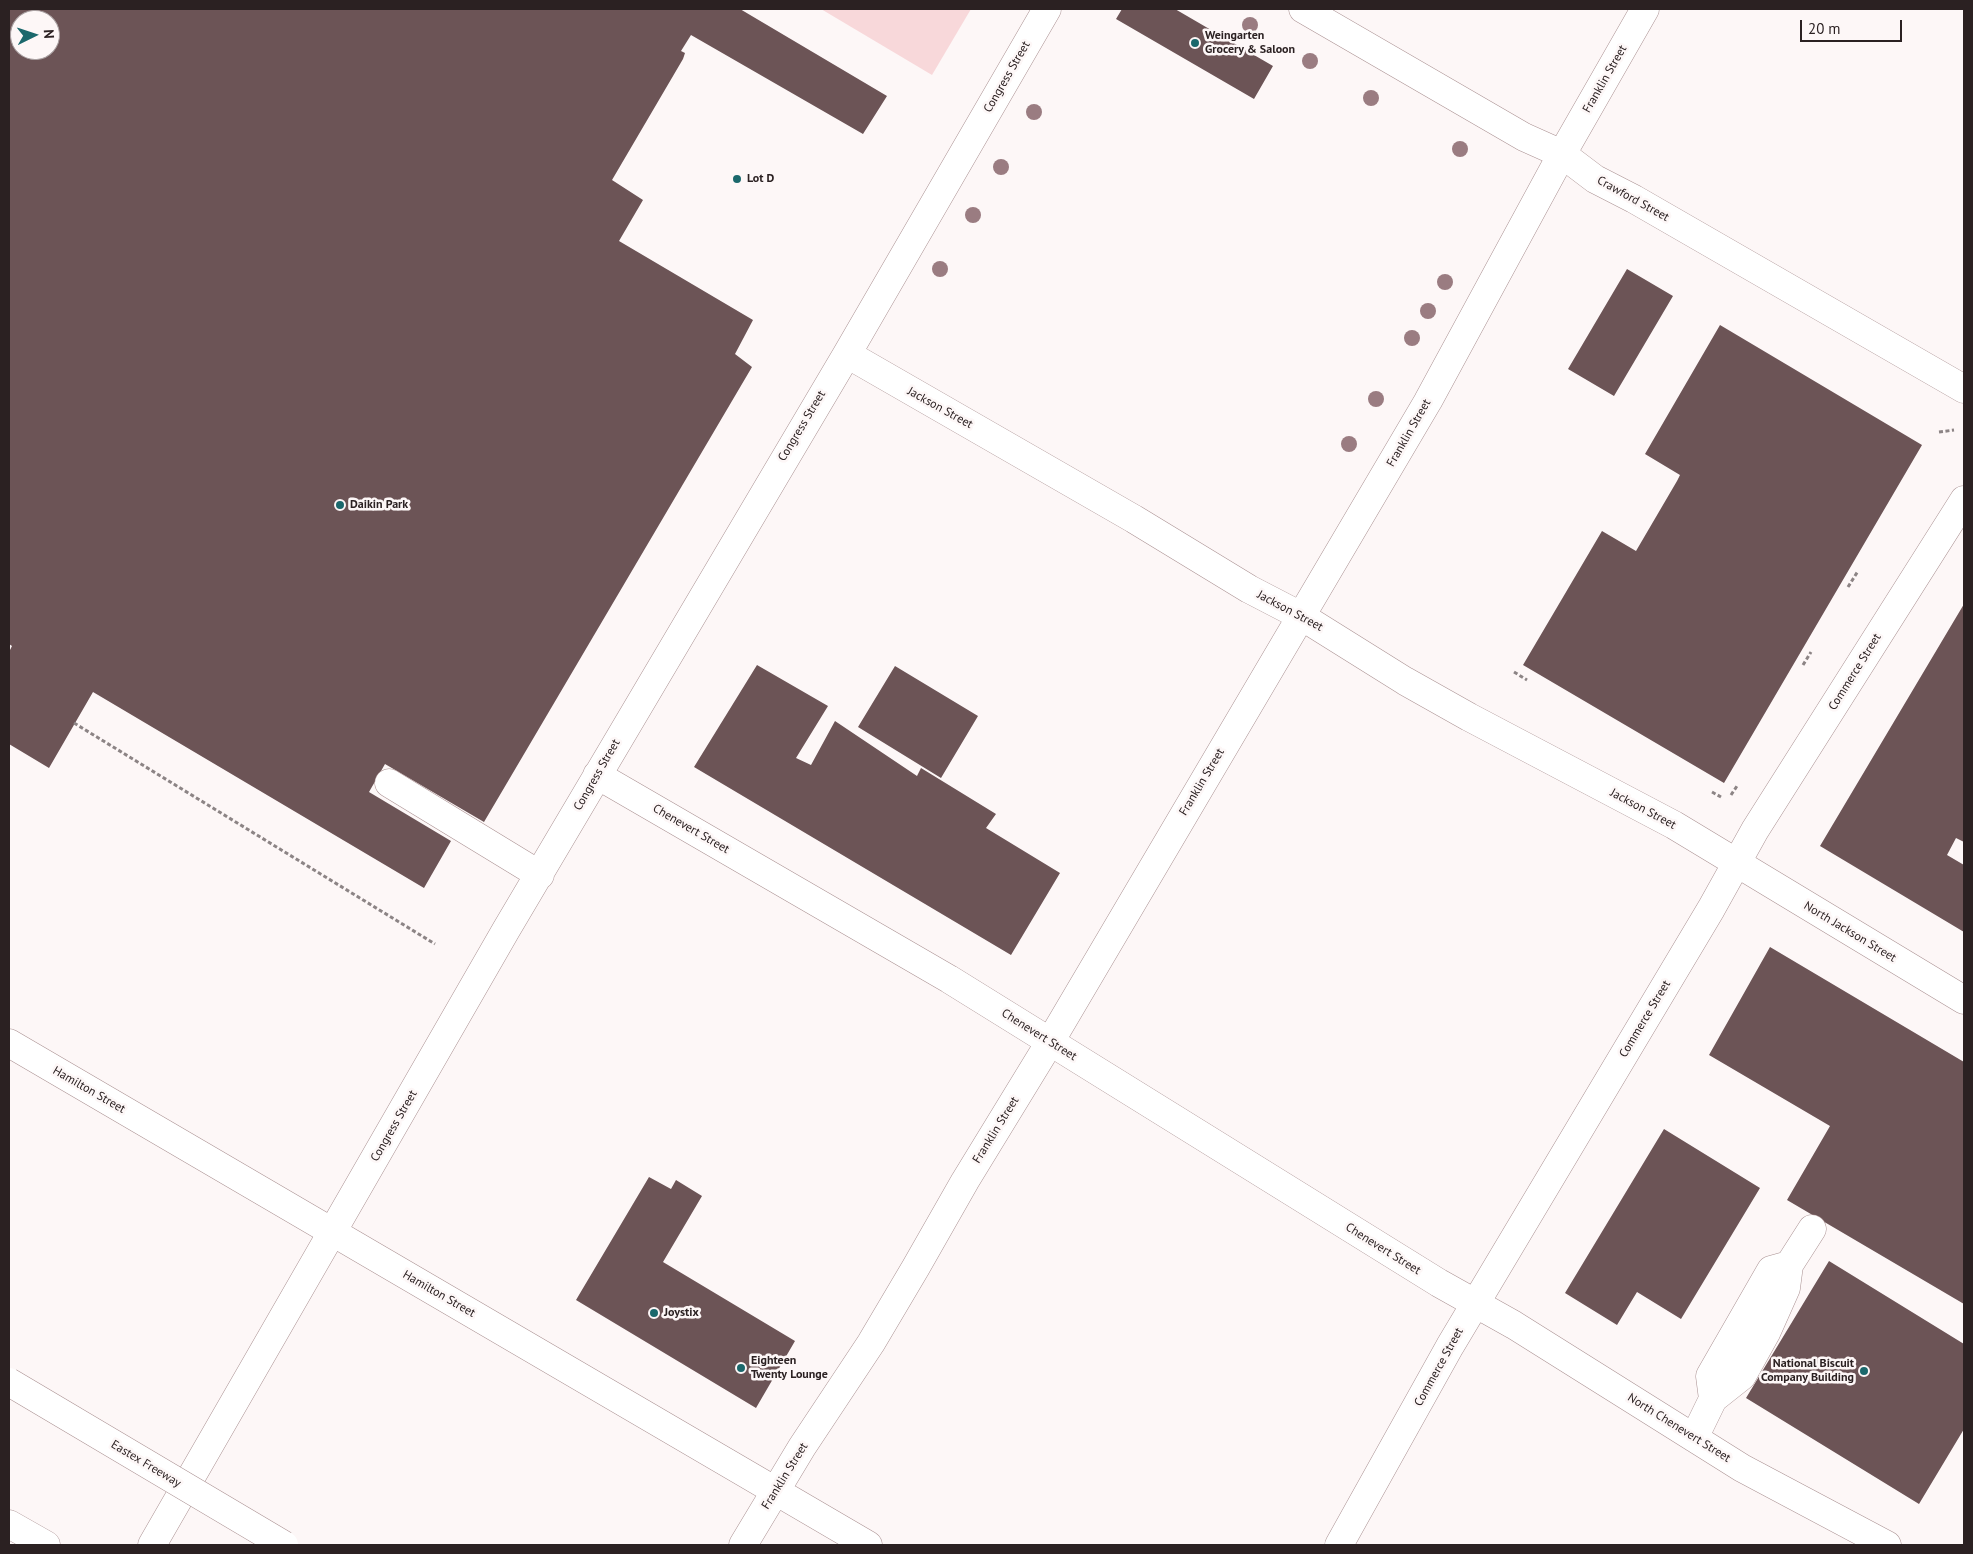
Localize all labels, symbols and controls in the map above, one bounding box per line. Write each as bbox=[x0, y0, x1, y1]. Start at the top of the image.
north arrow bbox=[10, 10, 60, 60]
scale bar bbox=[1803, 10, 1906, 42]
text: 20 m bbox=[1808, 19, 1841, 38]
text: N bbox=[40, 29, 58, 39]
place label: Weingarten Grocery & Saloon bbox=[1205, 29, 1295, 57]
marker: Weingarten Grocery & Saloon bbox=[1189, 37, 1201, 49]
street label: Congress Street bbox=[981, 39, 1033, 115]
street label: Franklin Street bbox=[1580, 43, 1630, 115]
place label: Lot D bbox=[747, 172, 774, 186]
marker: Lot D bbox=[731, 173, 743, 185]
street label: Crawford Street bbox=[1595, 173, 1671, 225]
street label: Jackson Street bbox=[905, 384, 975, 432]
street label: Congress Street bbox=[775, 388, 829, 464]
street label: Franklin Street bbox=[1384, 397, 1434, 469]
place label: Daikin Park bbox=[350, 498, 408, 512]
marker: Daikin Park bbox=[334, 499, 346, 511]
street label: Jackson Street bbox=[1255, 588, 1325, 634]
street label: Commerce Street bbox=[1826, 631, 1884, 713]
street label: Congress Street bbox=[571, 737, 623, 813]
street label: Franklin Street bbox=[1176, 746, 1228, 818]
street label: Jackson Street bbox=[1608, 786, 1678, 832]
street label: Chenevert Street bbox=[650, 801, 732, 857]
street label: North Jackson Street bbox=[1801, 899, 1899, 965]
street label: Commerce Street bbox=[1616, 978, 1674, 1060]
street label: Chenevert Street bbox=[999, 1006, 1079, 1064]
street label: Hamilton Street bbox=[50, 1063, 128, 1117]
street label: Congress Street bbox=[368, 1088, 420, 1164]
street label: Franklin Street bbox=[970, 1094, 1022, 1166]
street label: Chenevert Street bbox=[1343, 1220, 1423, 1278]
street label: Hamilton Street bbox=[400, 1267, 478, 1321]
place label: Joystix bbox=[664, 1306, 699, 1320]
marker: Joystix bbox=[648, 1307, 660, 1319]
street label: Commerce Street bbox=[1411, 1325, 1467, 1409]
place label: Eighteen Twenty Lounge bbox=[751, 1354, 828, 1382]
place label: National Biscuit Company Building bbox=[1761, 1357, 1854, 1385]
marker: Eighteen Twenty Lounge bbox=[735, 1362, 747, 1374]
marker: National Biscuit Company Building bbox=[1858, 1365, 1870, 1377]
street label: North Chenevert Street bbox=[1625, 1390, 1733, 1466]
street label: Eastex Freeway bbox=[108, 1437, 184, 1491]
street label: Franklin Street bbox=[759, 1440, 811, 1512]

